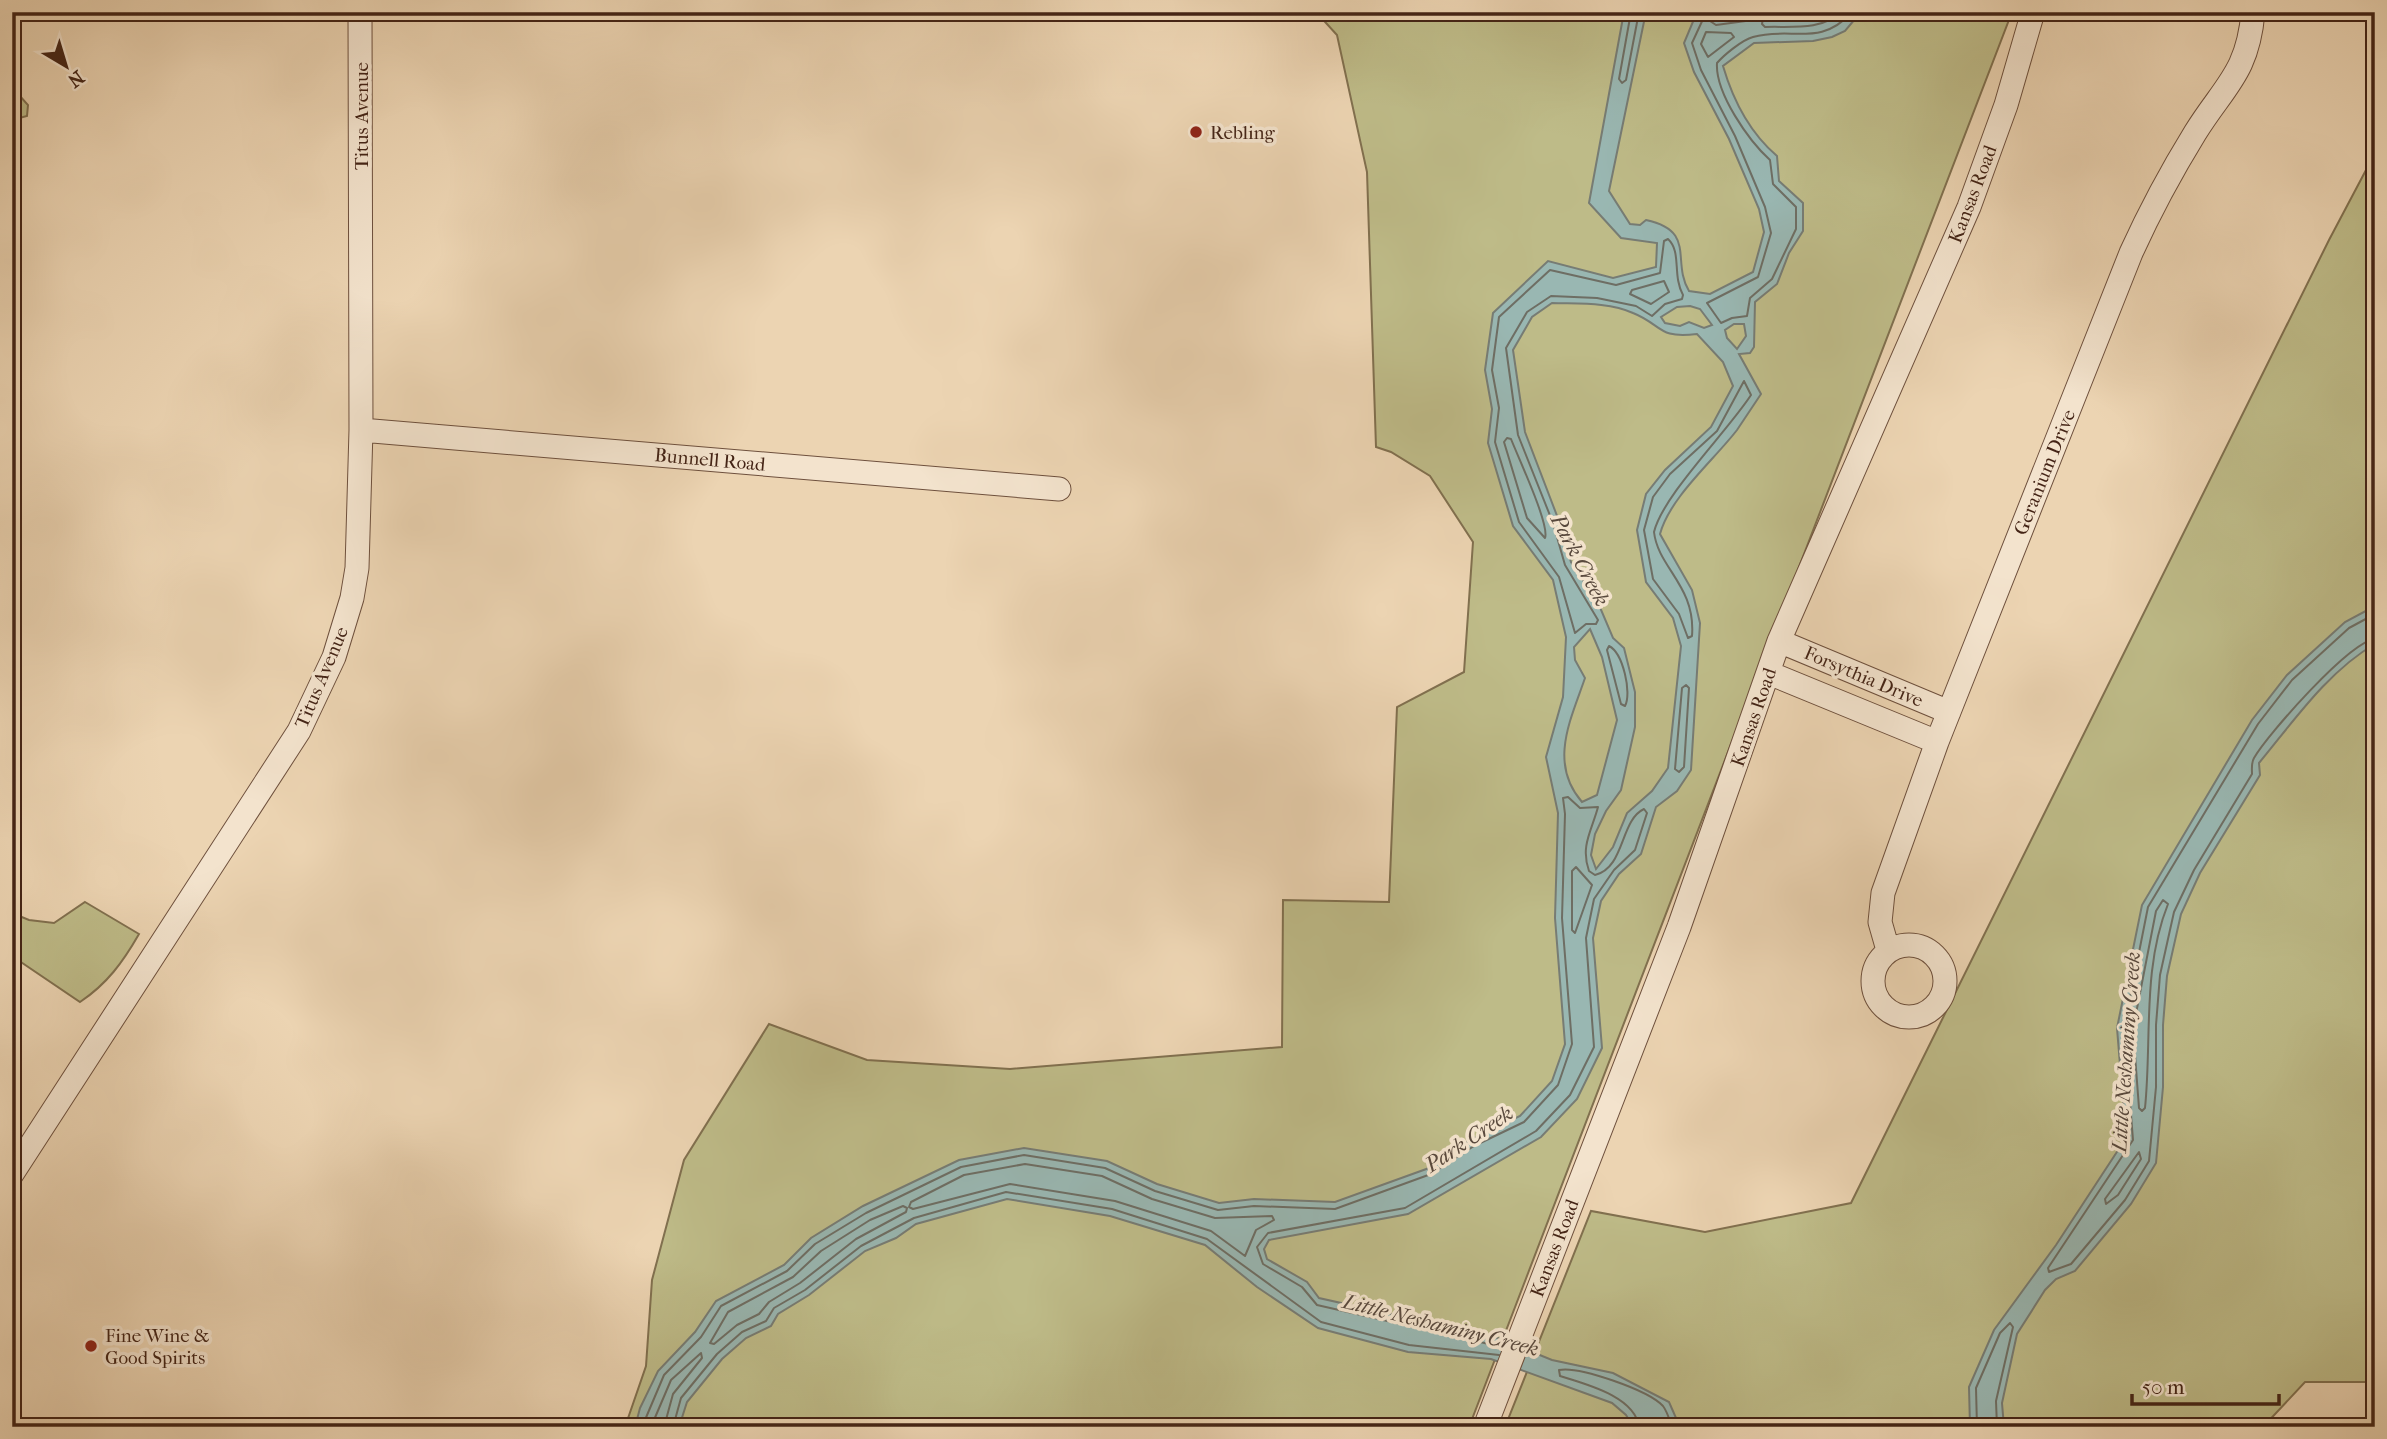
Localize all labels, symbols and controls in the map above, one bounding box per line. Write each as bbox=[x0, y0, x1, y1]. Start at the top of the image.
north arrow bbox=[32, 32, 102, 102]
street label: Titus Avenue bbox=[351, 62, 373, 170]
text: N bbox=[63, 66, 88, 92]
place label: Rebling bbox=[1210, 122, 1276, 144]
marker: Rebling bbox=[1188, 124, 1204, 140]
street label: Kansas Road bbox=[1944, 142, 2002, 246]
street label: Geranium Drive bbox=[2010, 406, 2080, 538]
street label: Bunnell Road bbox=[654, 444, 767, 476]
water label: Park Creek bbox=[1545, 509, 1614, 610]
street label: Titus Avenue bbox=[291, 623, 353, 731]
street label: Forsythia Drive bbox=[1801, 642, 1926, 712]
street label: Kansas Road bbox=[1727, 664, 1781, 770]
water label: Little Neshaminy Creek bbox=[2107, 951, 2145, 1155]
water label: Park Creek bbox=[1420, 1101, 1518, 1178]
street label: Kansas Road bbox=[1526, 1196, 1584, 1300]
water label: Little Neshaminy Creek bbox=[1339, 1289, 1541, 1361]
place label: Fine Wine & Good Spirits bbox=[105, 1325, 209, 1369]
marker: Fine Wine & Good Spirits bbox=[83, 1338, 99, 1354]
scale bar bbox=[2132, 1362, 2278, 1406]
text: 50 m bbox=[2142, 1375, 2185, 1399]

